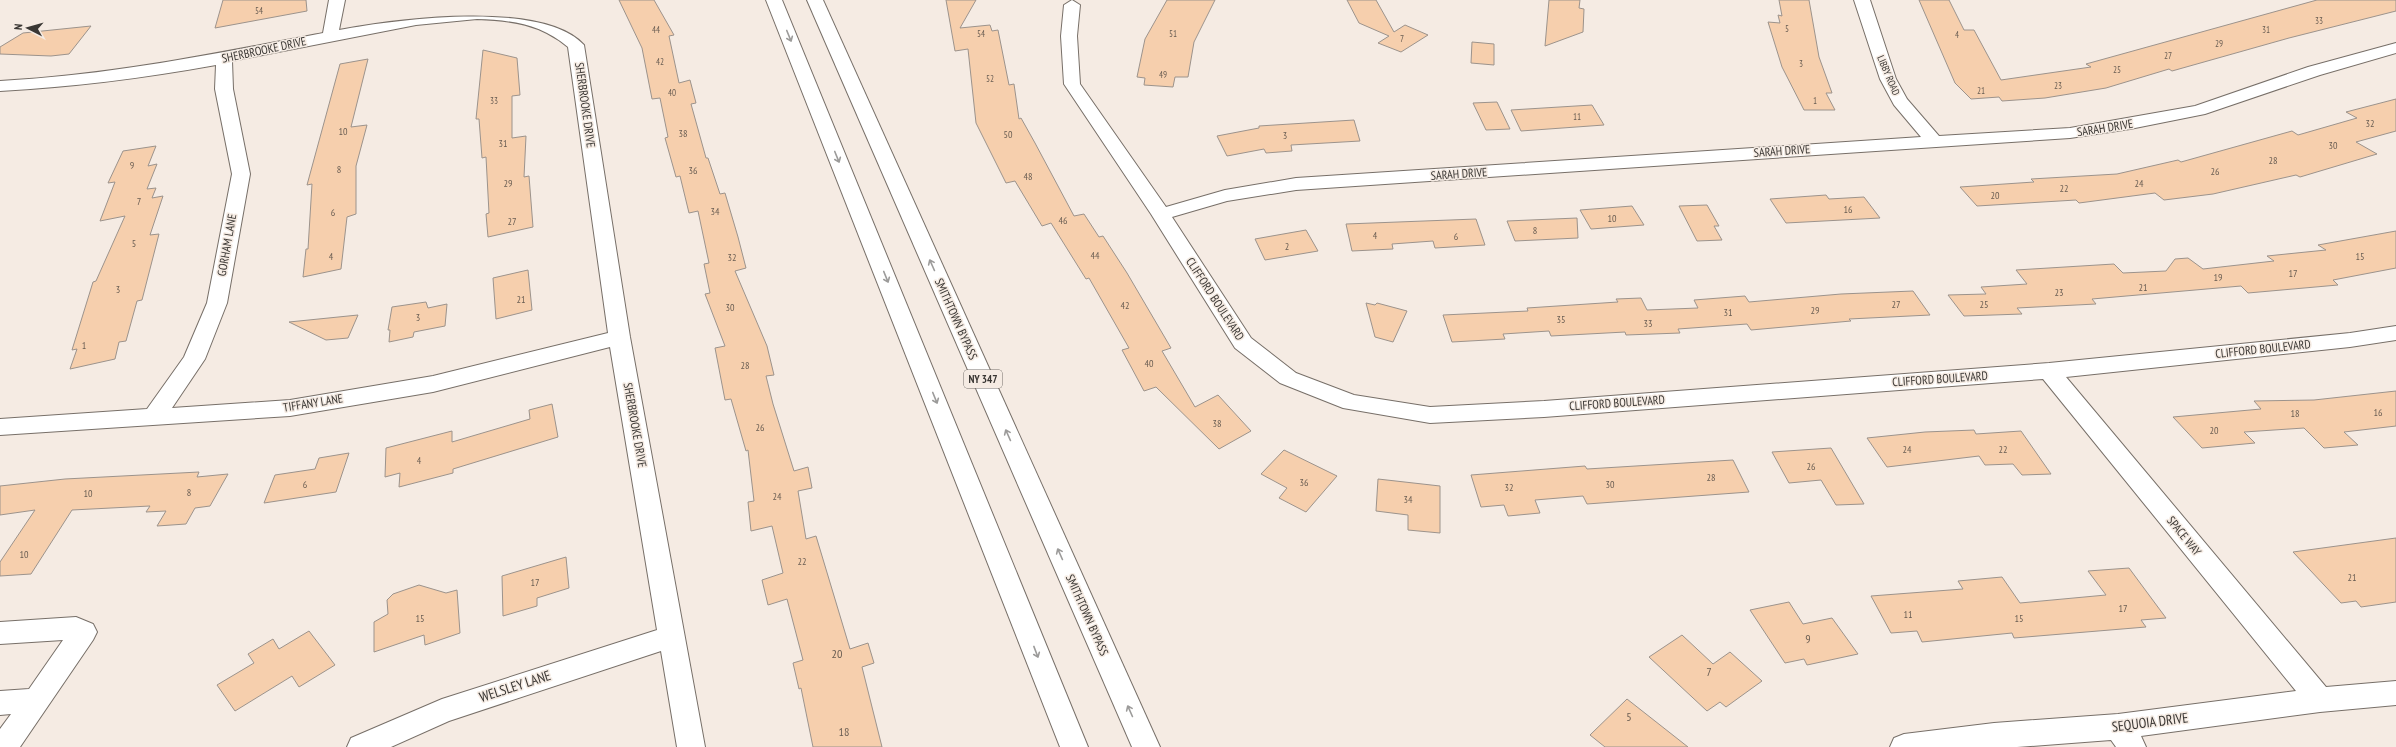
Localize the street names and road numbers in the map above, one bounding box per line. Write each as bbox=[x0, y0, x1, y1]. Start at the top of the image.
street label: SHERBROOKE DRIVE bbox=[220, 33, 307, 66]
street label: LIBBY ROAD bbox=[1874, 53, 1903, 97]
street label: SHERBROOKE DRIVE bbox=[572, 61, 599, 149]
street label: SARAH DRIVE bbox=[2076, 116, 2134, 139]
street label: SARAH DRIVE bbox=[1753, 141, 1811, 160]
street label: SARAH DRIVE bbox=[1430, 164, 1488, 183]
street label: GORHAM LANE bbox=[214, 213, 239, 277]
street label: CLIFFORD BOULEVARD bbox=[1183, 254, 1248, 343]
street label: SMITHTOWN BYPASS bbox=[932, 276, 981, 362]
street label: CLIFFORD BOULEVARD bbox=[2215, 336, 2311, 361]
street label: CLIFFORD BOULEVARD bbox=[1892, 368, 1988, 389]
road number: NY 347 bbox=[964, 370, 1002, 388]
street label: SHERBROOKE DRIVE bbox=[621, 381, 650, 469]
street label: TIFFANY LANE bbox=[282, 390, 344, 415]
street label: CLIFFORD BOULEVARD bbox=[1569, 392, 1665, 413]
street label: SPACE WAY bbox=[2164, 513, 2205, 559]
street label: SMITHTOWN BYPASS bbox=[1063, 572, 1112, 658]
street label: WELSLEY LANE bbox=[477, 666, 553, 706]
street label: SEQUOIA DRIVE bbox=[2111, 708, 2189, 736]

